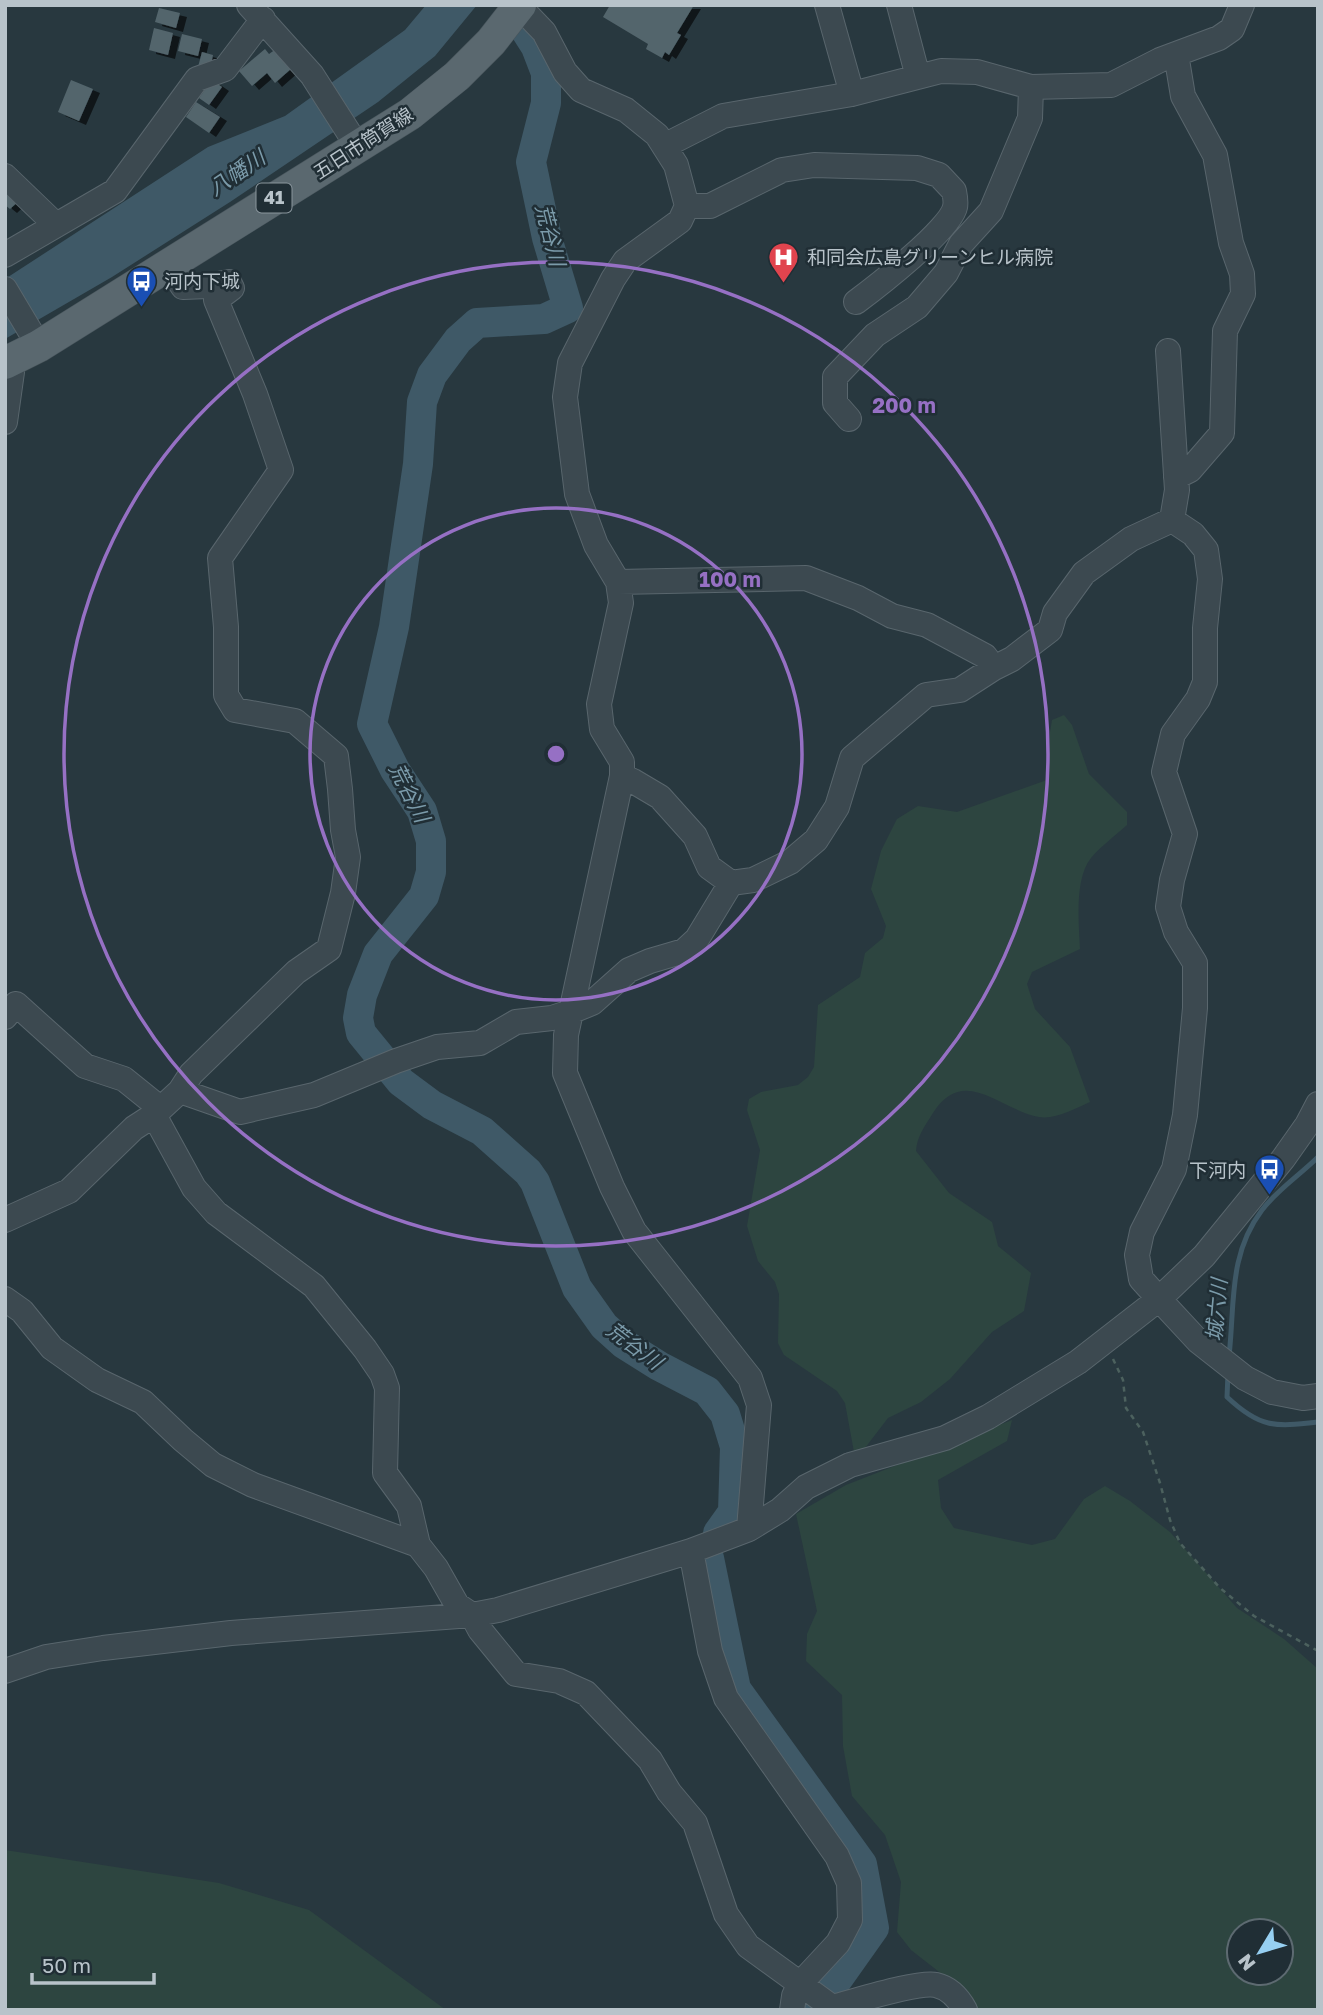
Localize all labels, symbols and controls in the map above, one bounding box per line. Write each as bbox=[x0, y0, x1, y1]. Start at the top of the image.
street label: 五日市筒賀線 bbox=[309, 102, 417, 183]
water label: 八幡川 bbox=[203, 143, 271, 201]
road number: 41 bbox=[256, 183, 292, 212]
water label: 荒谷川 bbox=[531, 201, 572, 270]
hospital icon: 和同会広島グリーンヒル病院 bbox=[767, 240, 801, 284]
place label: 和同会広島グリーンヒル病院 bbox=[807, 245, 1053, 268]
bus stop icon: 河内下城 bbox=[124, 264, 158, 308]
place label: 河内下城 bbox=[164, 269, 240, 292]
text: 200 m bbox=[872, 392, 936, 418]
text: 100 m bbox=[699, 566, 761, 592]
centre of rings bbox=[544, 742, 568, 766]
water label: 荒谷川 bbox=[384, 759, 437, 828]
bus stop icon: 下河内 bbox=[1252, 1153, 1286, 1197]
place label: 下河内 bbox=[1189, 1158, 1246, 1181]
water label: 城六川 bbox=[1200, 1275, 1232, 1342]
water label: 荒谷川 bbox=[602, 1316, 669, 1376]
north arrow bbox=[1225, 1917, 1295, 1987]
scale bar bbox=[32, 1941, 154, 1985]
text: N bbox=[1233, 1950, 1260, 1976]
text: 50 m bbox=[42, 1952, 91, 1978]

